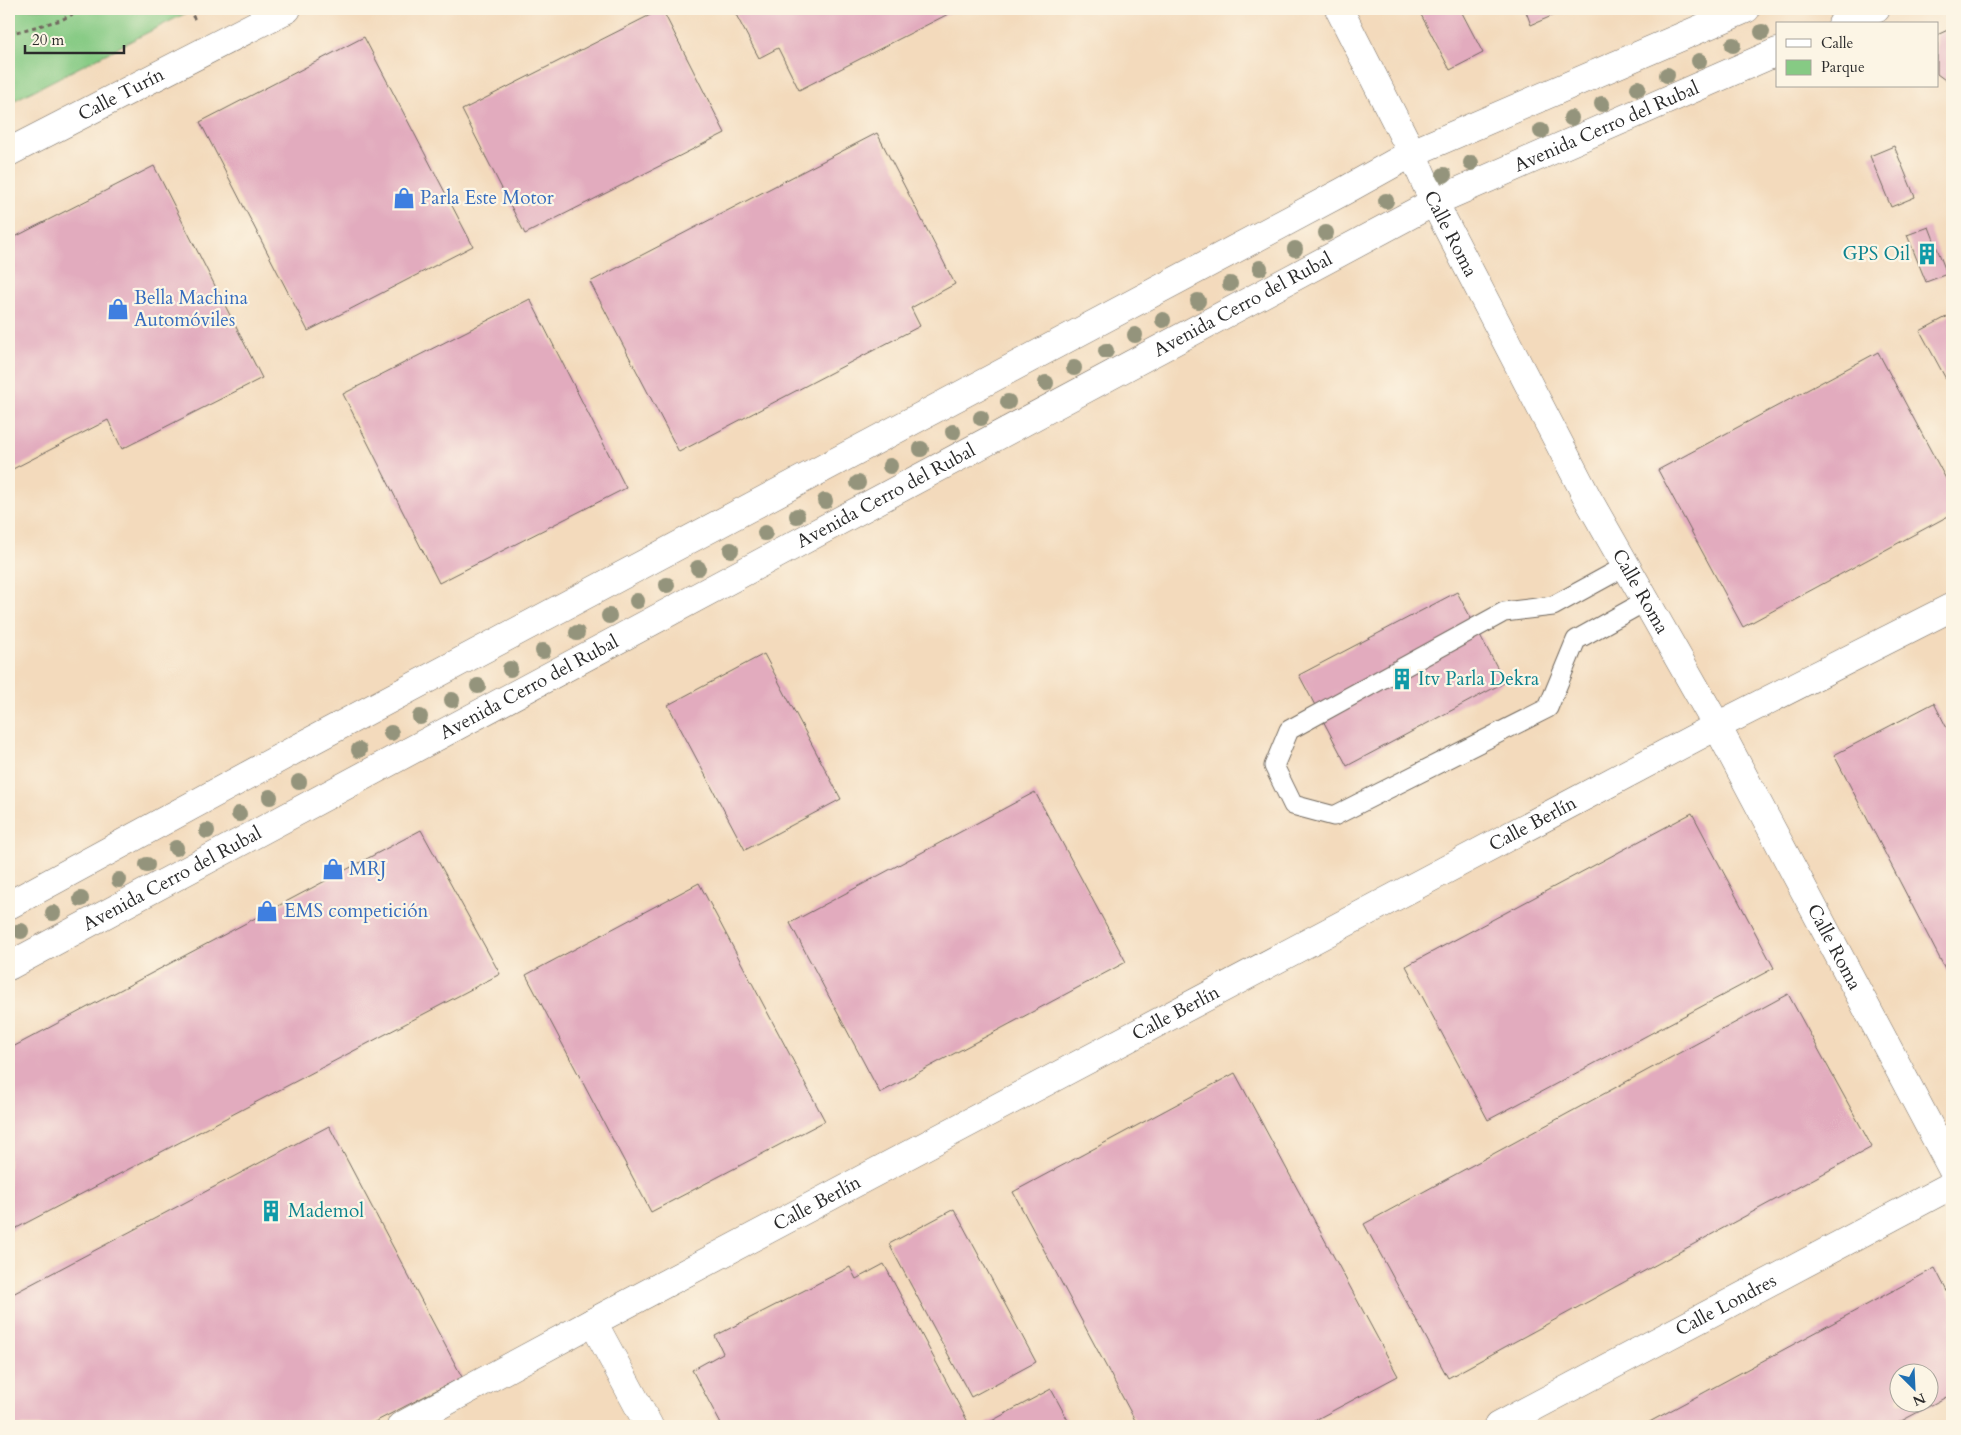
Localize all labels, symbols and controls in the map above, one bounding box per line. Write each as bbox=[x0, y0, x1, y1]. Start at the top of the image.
scale bar bbox=[25, 22, 124, 54]
legend bbox=[1776, 22, 1938, 88]
text: 20 m bbox=[32, 30, 64, 50]
text: Calle bbox=[1821, 33, 1854, 53]
text: Parque bbox=[1821, 57, 1865, 77]
street label: Calle Turín bbox=[73, 61, 169, 127]
street label: Avenida Cerro del Rubal bbox=[1510, 75, 1703, 178]
shop icon: Parla Este Motor bbox=[391, 185, 417, 211]
place label: Parla Este Motor bbox=[420, 185, 554, 211]
street label: Calle Roma bbox=[1418, 187, 1484, 281]
place label: GPS Oil bbox=[1843, 241, 1910, 267]
building icon: GPS Oil bbox=[1914, 241, 1940, 267]
street label: Avenida Cerro del Rubal bbox=[1149, 246, 1337, 363]
place label: Bella Machina Automóviles bbox=[134, 285, 248, 333]
shop icon: Bella Machina Automóviles bbox=[105, 296, 131, 322]
street label: Avenida Cerro del Rubal bbox=[792, 437, 980, 554]
street label: Calle Roma bbox=[1606, 544, 1675, 639]
street label: Avenida Cerro del Rubal bbox=[435, 629, 623, 746]
building icon: Itv Parla Dekra bbox=[1389, 666, 1415, 692]
place label: Itv Parla Dekra bbox=[1418, 666, 1539, 692]
street label: Calle Berlín bbox=[1484, 790, 1581, 858]
street label: Avenida Cerro del Rubal bbox=[78, 820, 266, 937]
shop icon: MRJ bbox=[320, 856, 346, 882]
place label: MRJ bbox=[349, 856, 387, 882]
shop icon: EMS competición bbox=[254, 898, 280, 924]
place label: EMS competición bbox=[284, 898, 429, 924]
street label: Calle Roma bbox=[1801, 899, 1868, 995]
street label: Calle Berlín bbox=[1127, 979, 1224, 1047]
street label: Calle Berlín bbox=[769, 1169, 866, 1237]
building icon: Mademol bbox=[258, 1198, 284, 1224]
place label: Mademol bbox=[288, 1198, 364, 1224]
street label: Calle Londres bbox=[1671, 1268, 1781, 1342]
north arrow bbox=[1888, 1362, 1938, 1412]
text: N bbox=[1910, 1388, 1929, 1411]

